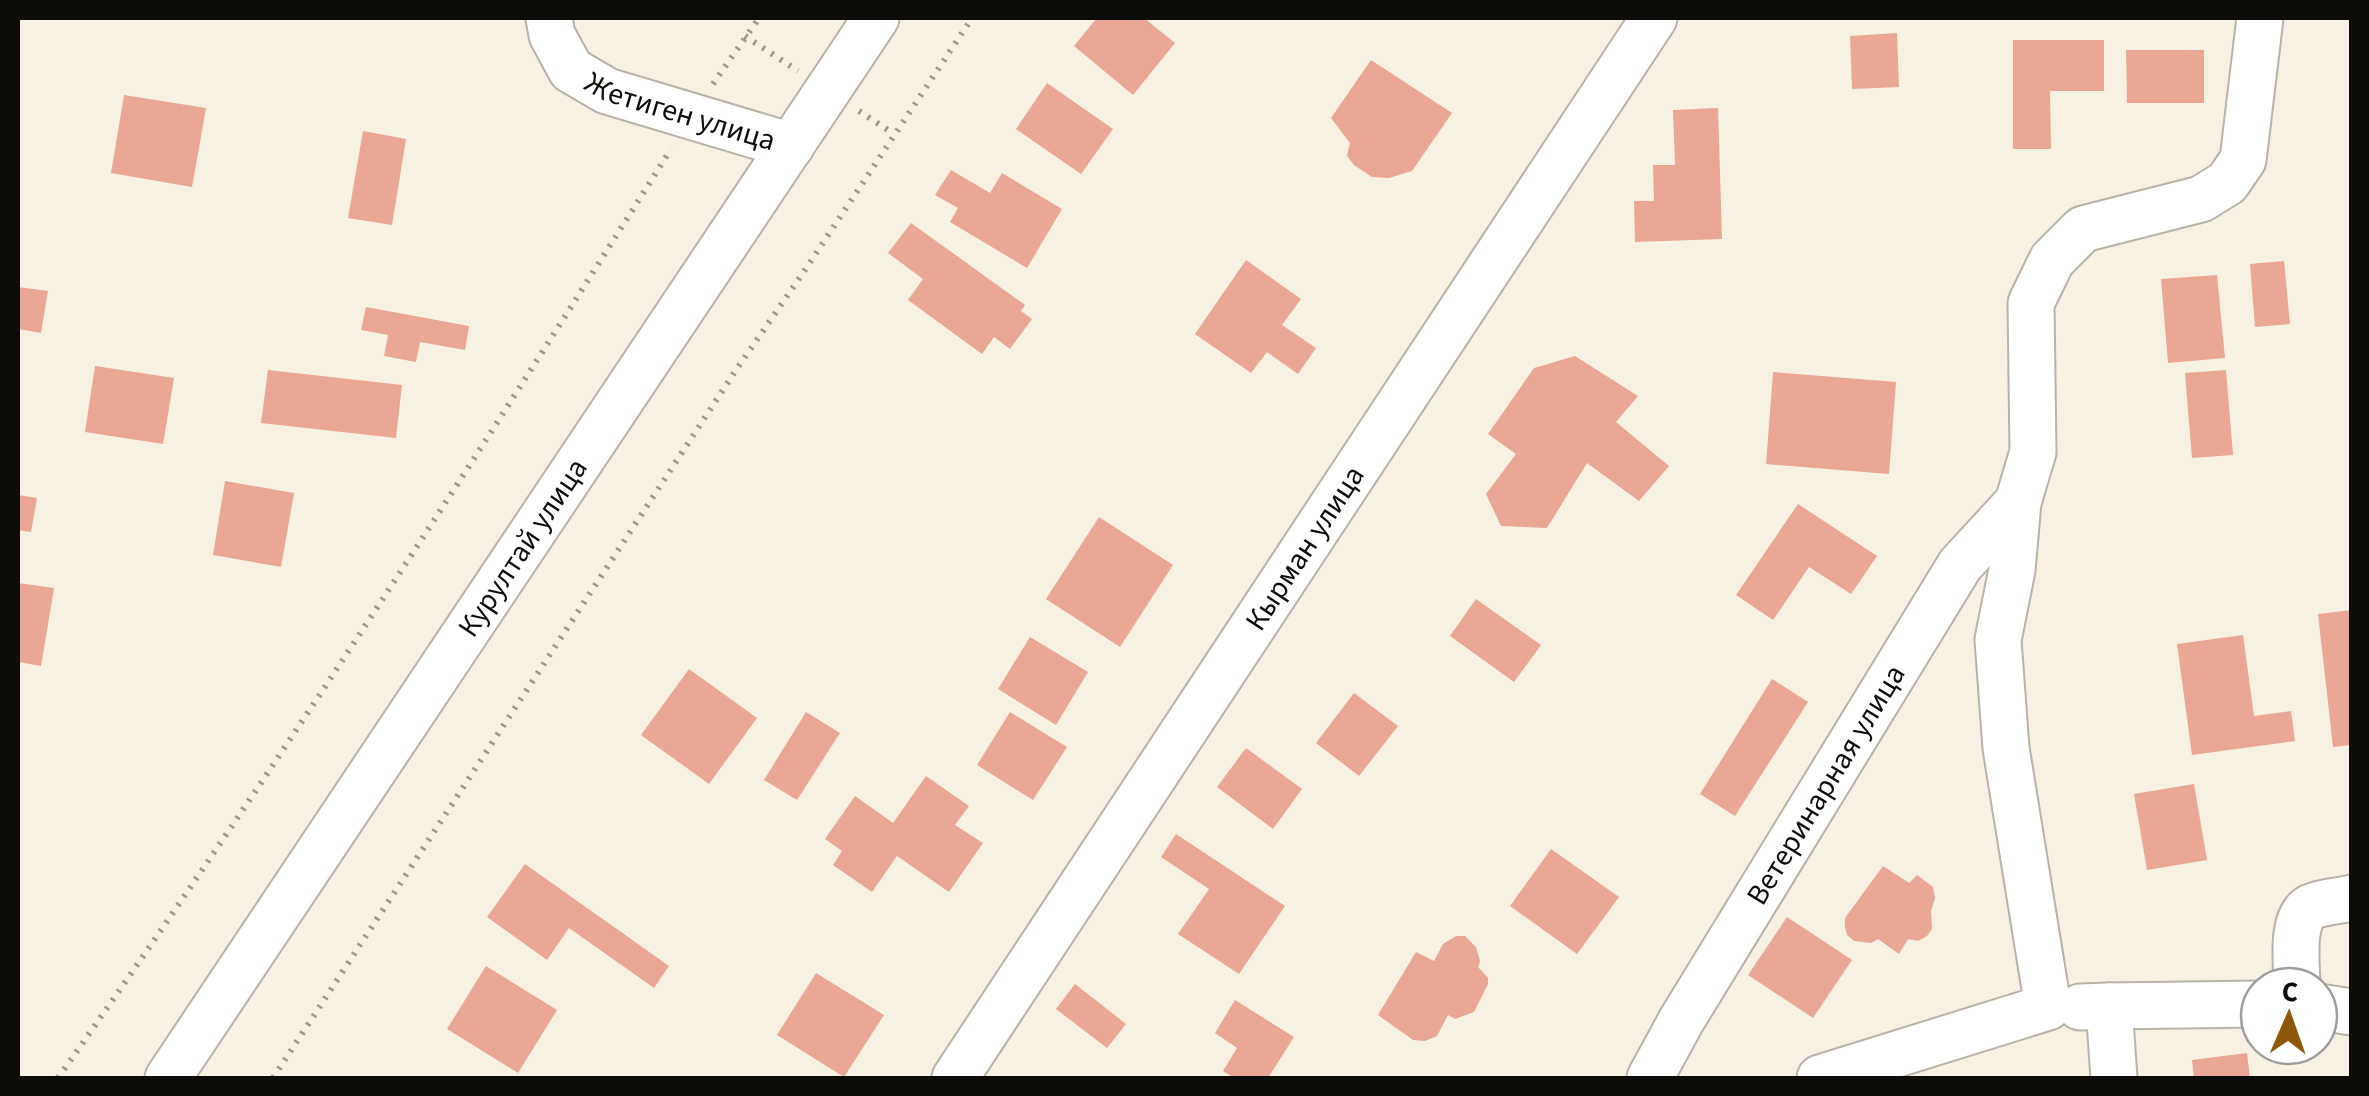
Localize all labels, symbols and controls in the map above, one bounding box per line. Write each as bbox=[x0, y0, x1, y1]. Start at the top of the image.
street label: Жетиген улица bbox=[577, 61, 781, 162]
street label: Курултай улица bbox=[447, 449, 598, 646]
street label: Кырман улица bbox=[1234, 457, 1375, 639]
street label: Ветеринарная улица bbox=[1736, 656, 1916, 913]
north arrow bbox=[2239, 966, 2339, 1066]
text: С bbox=[2281, 972, 2299, 1012]

